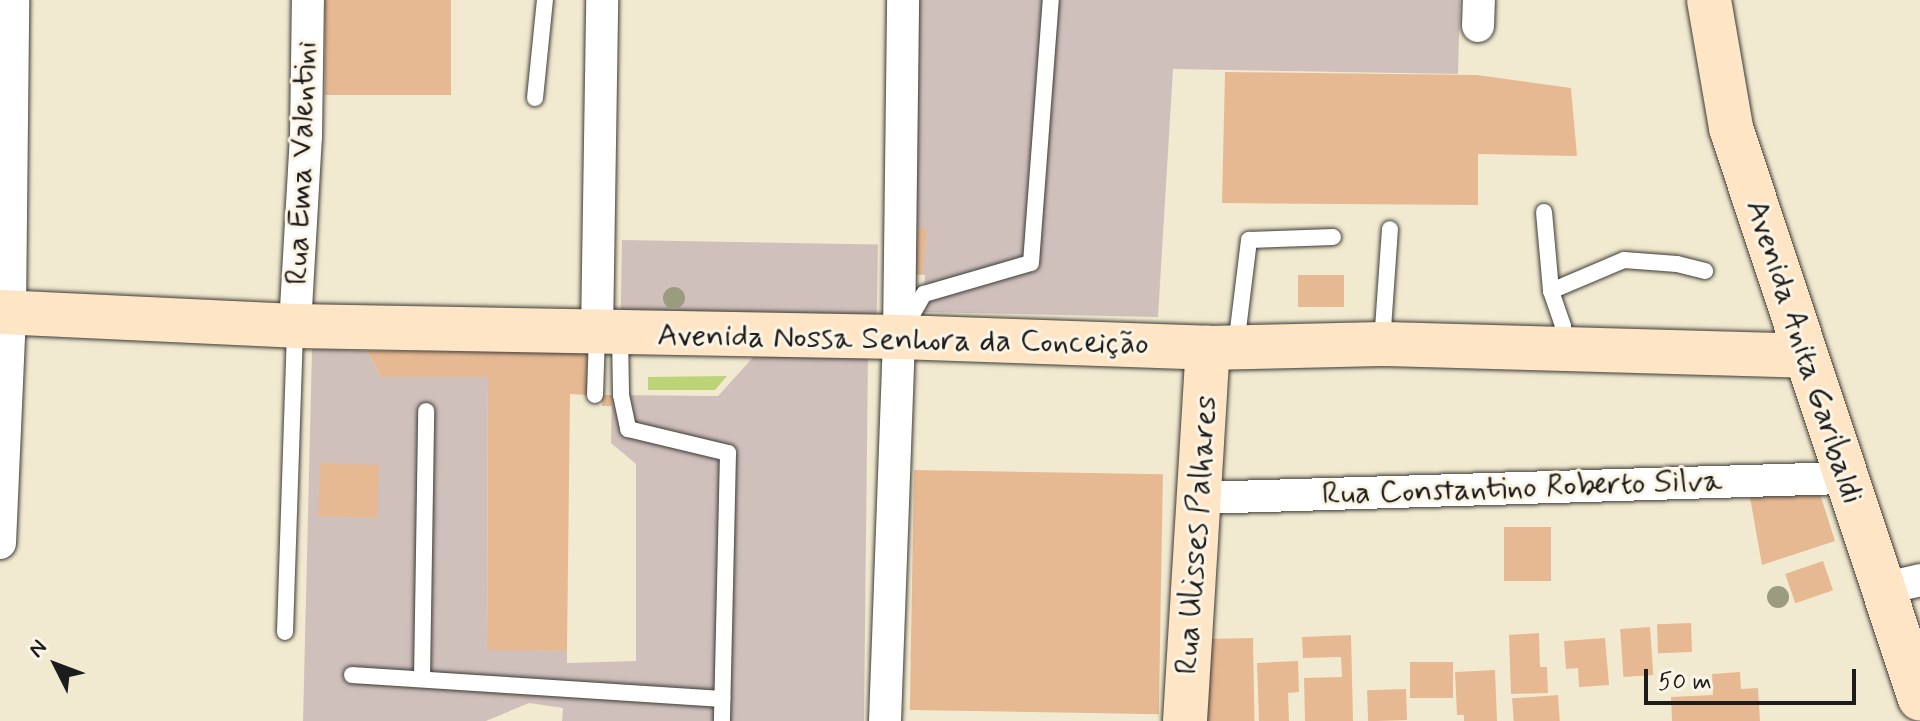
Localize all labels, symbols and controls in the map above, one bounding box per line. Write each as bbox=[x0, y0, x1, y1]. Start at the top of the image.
street label: Rua Ema Valentini bbox=[278, 36, 326, 290]
street label: Avenida Anita Garibaldi bbox=[1736, 192, 1872, 512]
street label: Avenida Nossa Senhora da Conceição bbox=[658, 317, 1148, 363]
street label: Rua Ulisses Palhares bbox=[1168, 396, 1226, 674]
street label: Rua Constantino Roberto Silva bbox=[1323, 462, 1721, 514]
north arrow bbox=[16, 625, 96, 705]
text: N bbox=[23, 634, 53, 664]
scale bar bbox=[1648, 653, 1860, 703]
text: 50 m bbox=[1658, 667, 1712, 698]

